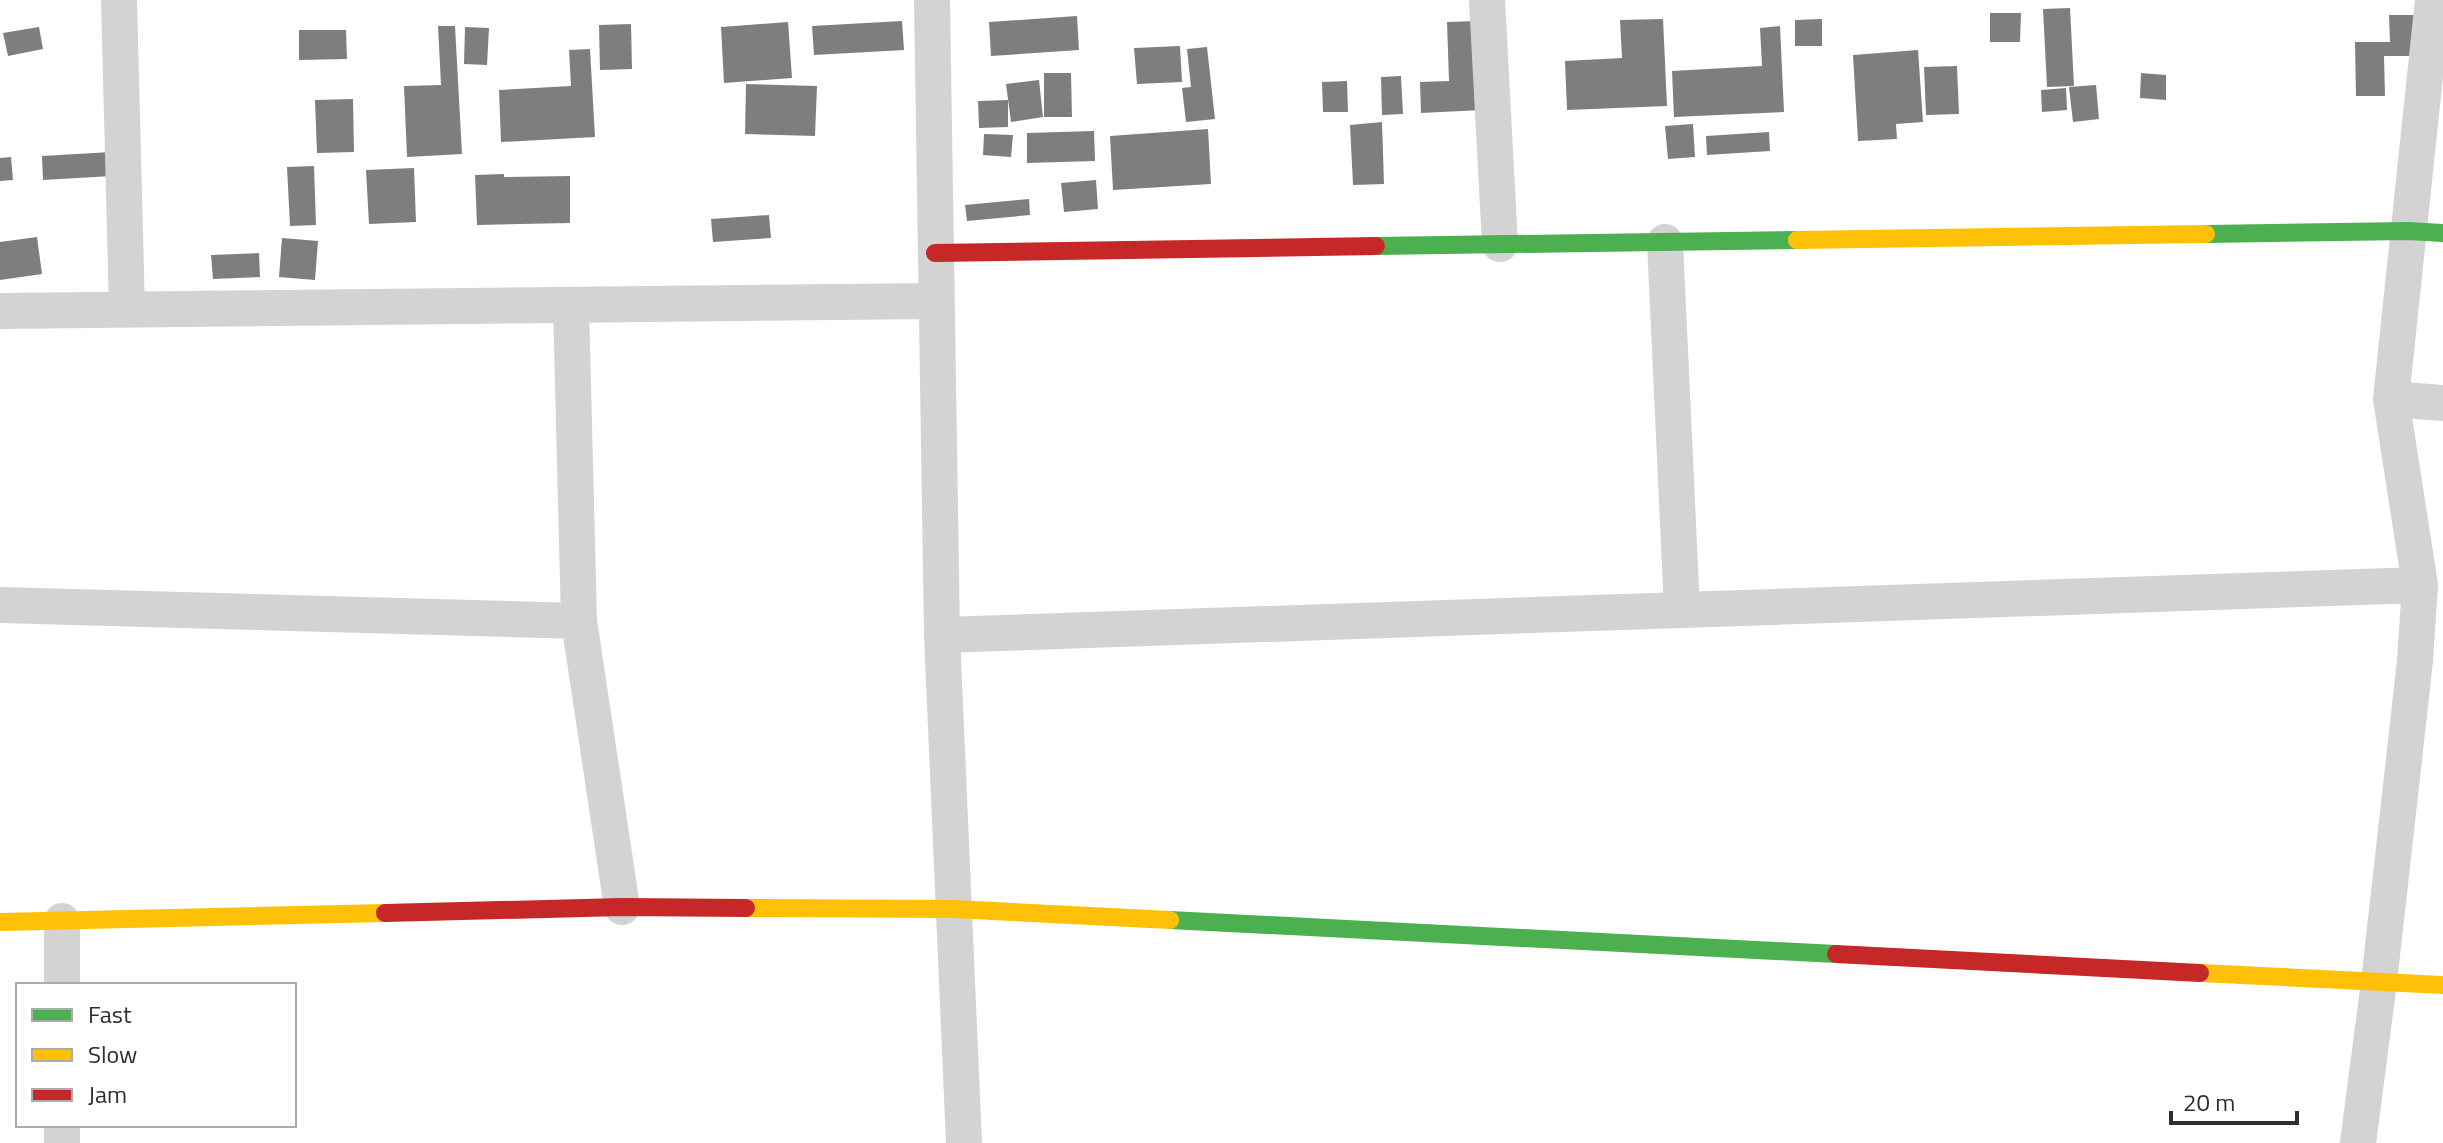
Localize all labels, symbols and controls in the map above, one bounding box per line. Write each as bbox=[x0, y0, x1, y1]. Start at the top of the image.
legend bbox=[16, 983, 296, 1127]
text: Fast bbox=[88, 996, 132, 1032]
text: Slow bbox=[88, 1036, 137, 1072]
scale bar bbox=[2171, 1075, 2297, 1125]
text: Jam bbox=[88, 1076, 127, 1112]
text: 20 m bbox=[2183, 1084, 2235, 1120]

